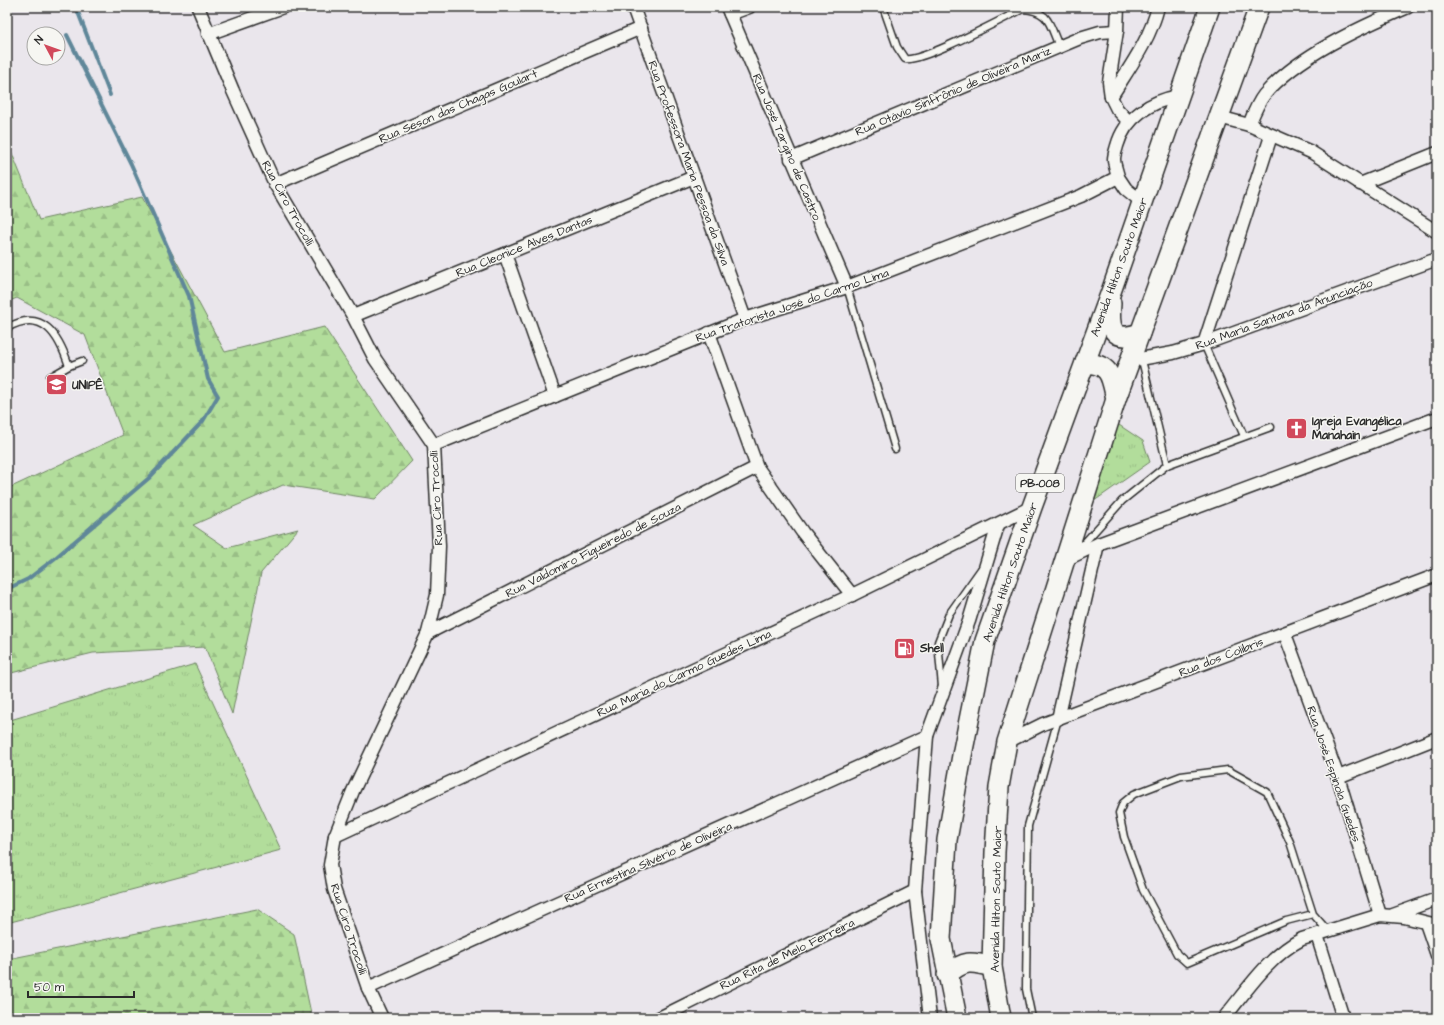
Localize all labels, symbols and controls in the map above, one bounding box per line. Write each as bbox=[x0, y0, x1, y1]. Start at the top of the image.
north arrow bbox=[26, 26, 66, 66]
text: N bbox=[31, 32, 47, 47]
street label: Rua Otávio Sinfrônio de Oliveira Mariz bbox=[853, 42, 1054, 141]
street label: Rua Professora Maria Pessoa da Silva bbox=[644, 59, 734, 268]
street label: Rua Seson das Chagas Goulart bbox=[376, 65, 541, 149]
street label: Rua José Targino de Castro bbox=[747, 71, 825, 224]
street label: Rua Ciro Trocolli bbox=[257, 158, 318, 249]
street label: Avenida Hilton Souto Maior bbox=[1086, 195, 1153, 339]
street label: Rua Cleonice Alves Dantas bbox=[453, 211, 595, 282]
street label: Rua Tratorista José do Carmo Lima bbox=[693, 264, 891, 347]
street label: Rua Maria Santana da Anunciação bbox=[1193, 274, 1375, 355]
school or university icon: UNIPÊ bbox=[43, 372, 69, 398]
place label: UNIPÊ bbox=[71, 377, 104, 394]
place label: Igreja Evangélica Manahain bbox=[1312, 413, 1403, 444]
church icon: Igreja Evangélica Manahain bbox=[1284, 415, 1310, 441]
street label: Rua Ciro Trocolli bbox=[426, 450, 447, 546]
road number: PB-008 bbox=[1016, 474, 1064, 492]
street label: Rua Valdomiro Figueiredo de Souza bbox=[503, 499, 684, 603]
street label: Avenida Hilton Souto Maior bbox=[979, 500, 1043, 644]
street label: Rua Maria do Carmo Guedes Lima bbox=[594, 625, 774, 721]
street label: Rua dos Colibris bbox=[1176, 634, 1266, 681]
fuel station icon: Shell bbox=[891, 635, 917, 661]
place label: Shell bbox=[919, 640, 944, 657]
street label: Rua José Espinola Guedes bbox=[1302, 704, 1365, 844]
street label: Rua Ernestina Silvério de Oliveira bbox=[562, 818, 735, 907]
street label: Avenida Hilton Souto Maior bbox=[987, 825, 1006, 973]
street label: Rua Ciro Trocolli bbox=[326, 881, 371, 977]
street label: Rua Rita de Melo Ferreira bbox=[717, 914, 857, 995]
scale bar bbox=[28, 973, 134, 999]
text: 50 m bbox=[34, 979, 65, 996]

